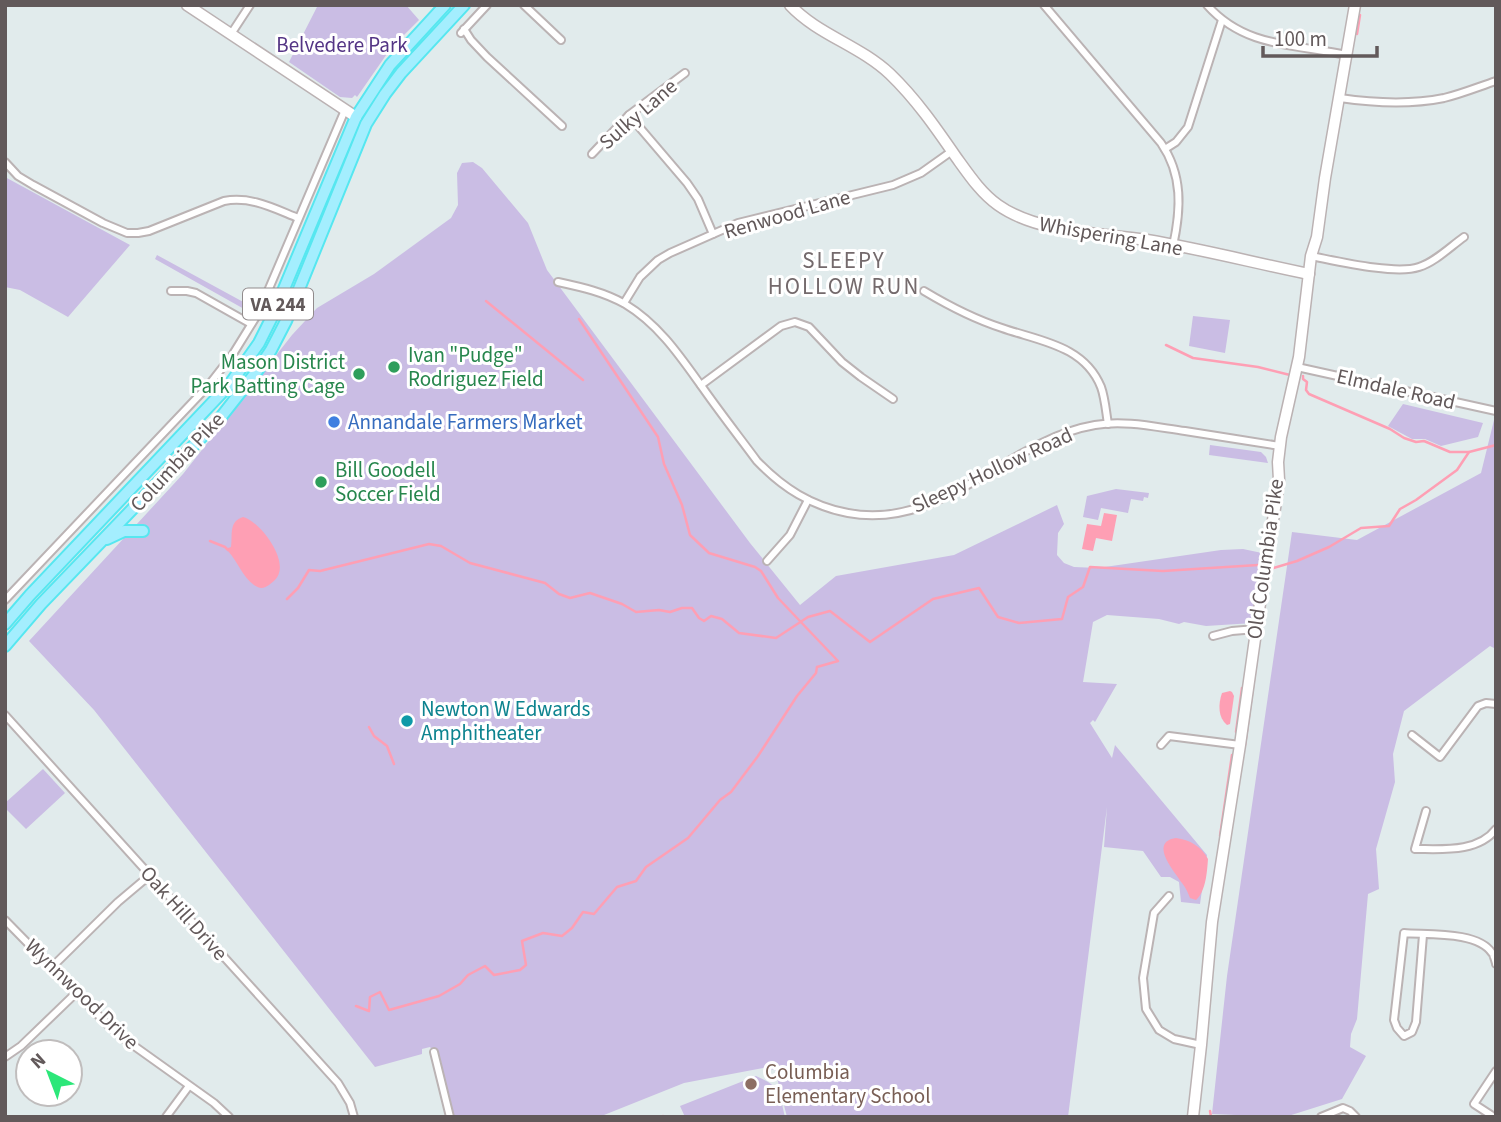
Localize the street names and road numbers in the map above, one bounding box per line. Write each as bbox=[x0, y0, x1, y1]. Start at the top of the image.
street label: Sulky Lane bbox=[592, 71, 684, 157]
street label: Renwood Lane bbox=[720, 182, 854, 246]
street label: Whispering Lane bbox=[1037, 209, 1185, 263]
road number: VA 244 bbox=[243, 288, 313, 320]
street label: Elmdale Road bbox=[1334, 361, 1458, 417]
street label: Columbia Pike bbox=[123, 405, 231, 519]
street label: Sleepy Hollow Road bbox=[907, 420, 1077, 520]
street label: Old Columbia Pike bbox=[1239, 477, 1291, 641]
street label: Oak Hill Drive bbox=[133, 859, 235, 967]
street label: Wynnwood Drive bbox=[18, 932, 146, 1056]

